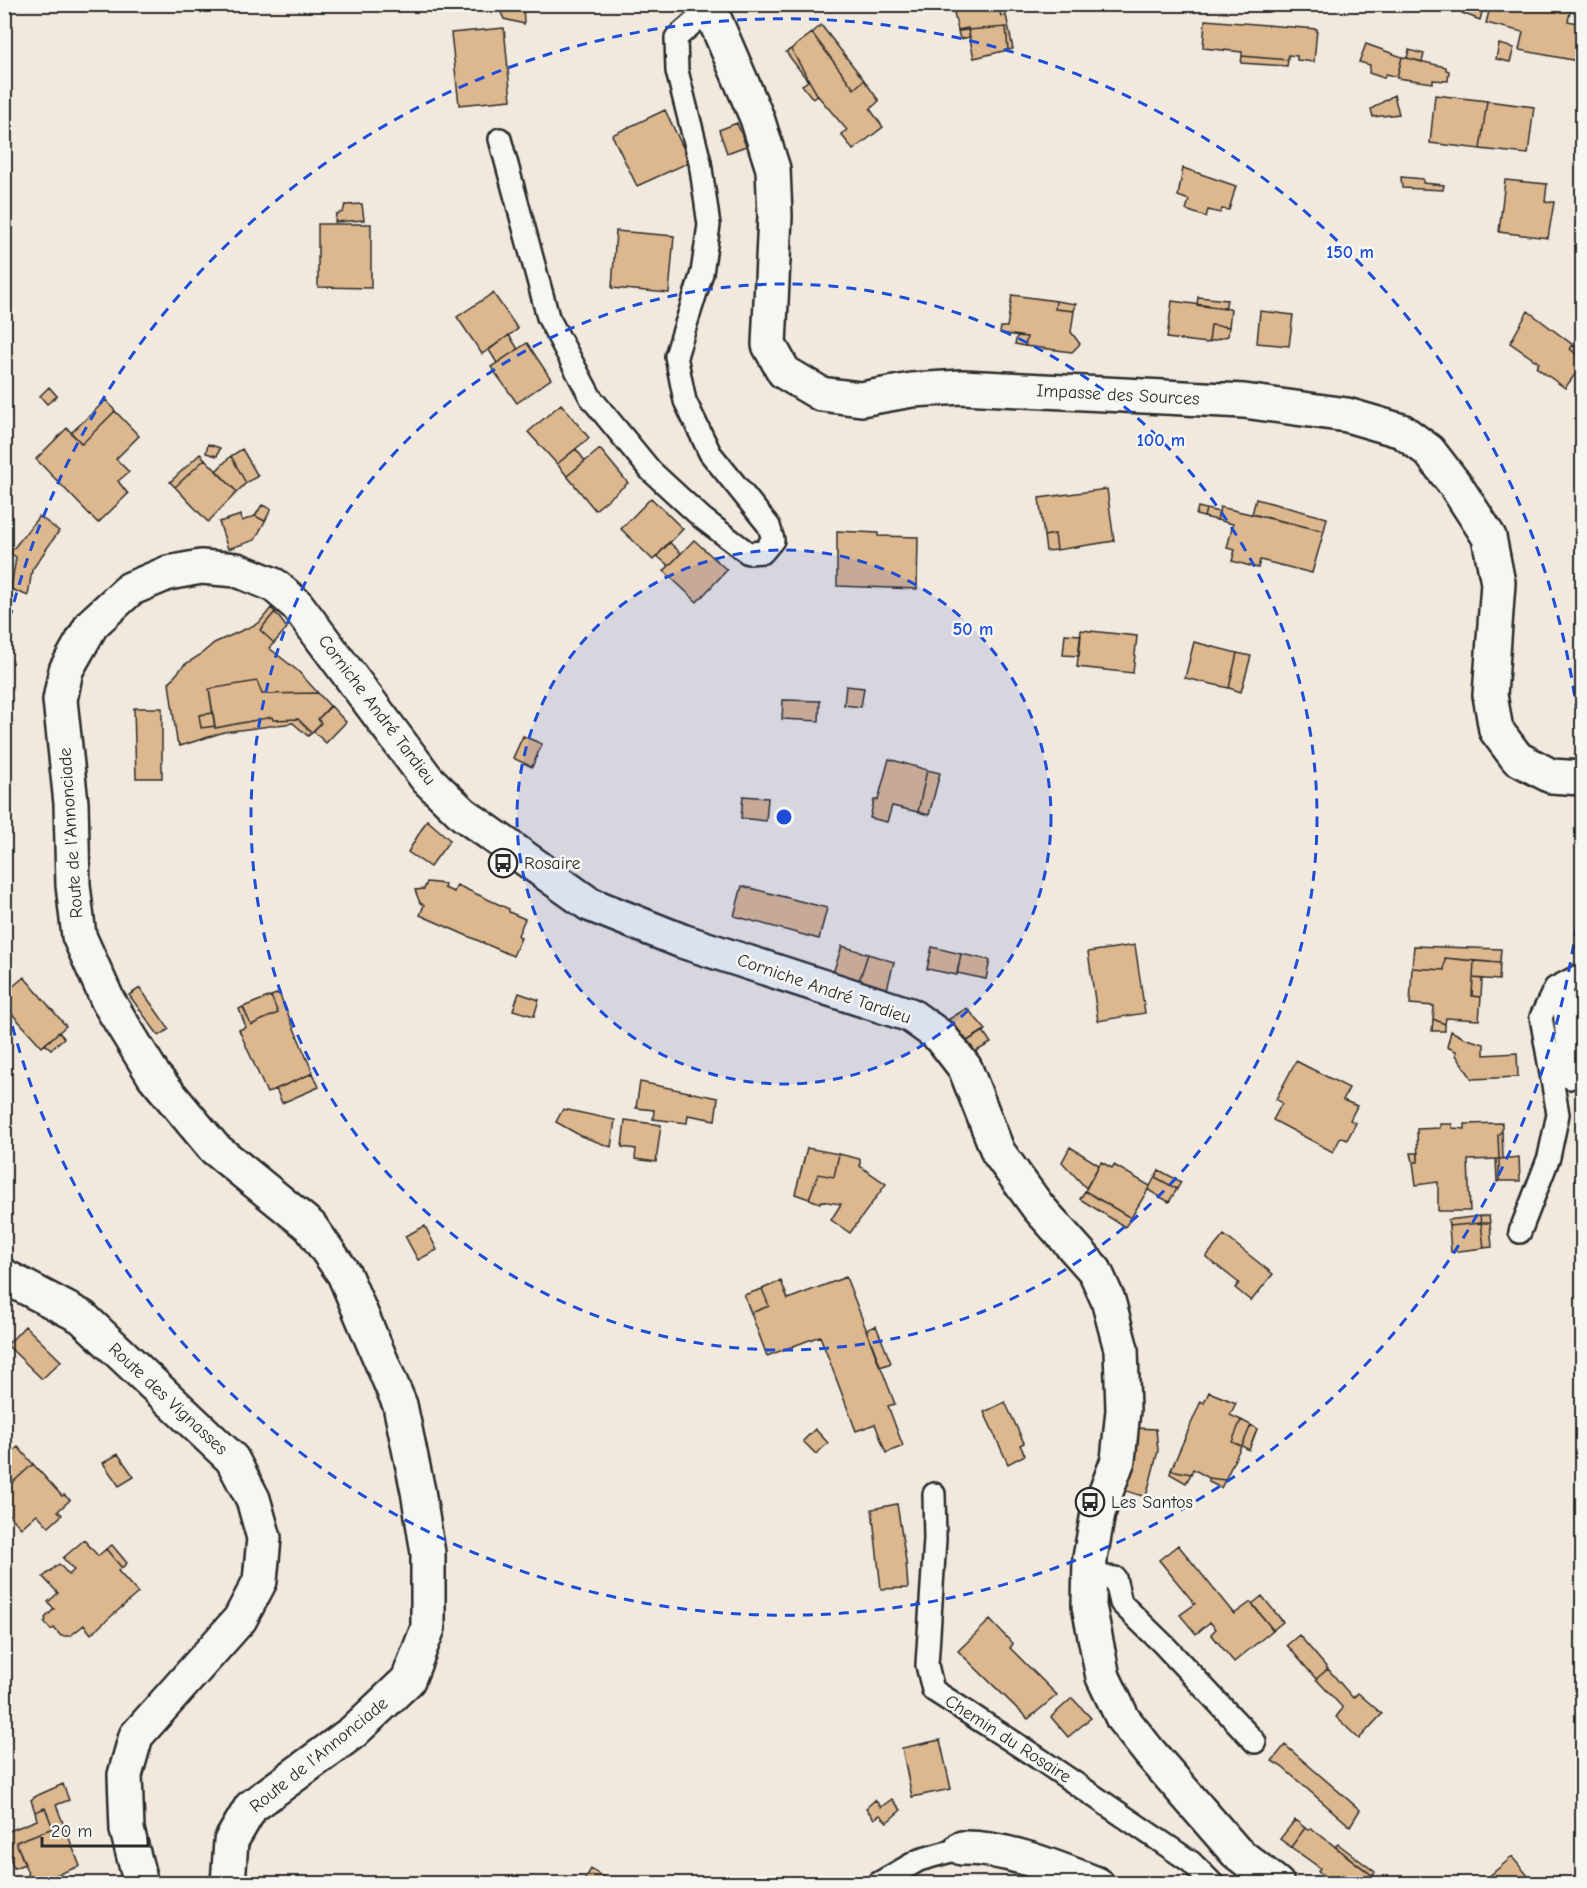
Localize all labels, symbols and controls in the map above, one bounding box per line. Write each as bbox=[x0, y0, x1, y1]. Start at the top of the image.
text: 150 m bbox=[1326, 242, 1374, 263]
street label: Impasse des Sources bbox=[1036, 380, 1200, 410]
text: 100 m bbox=[1137, 430, 1185, 451]
text: 50 m bbox=[953, 619, 993, 640]
street label: Corniche André Tardieu bbox=[314, 631, 440, 789]
street label: Route de l'Annonciade bbox=[55, 747, 87, 919]
centre of rings bbox=[774, 807, 794, 827]
bus stop icon: Rosaire bbox=[487, 847, 519, 879]
place label: Rosaire bbox=[524, 853, 581, 874]
street label: Corniche André Tardieu bbox=[734, 949, 914, 1029]
street label: Route des Vignasses bbox=[104, 1339, 232, 1459]
bus stop icon: Les Santos bbox=[1074, 1486, 1106, 1518]
place label: Les Santos bbox=[1111, 1492, 1193, 1513]
street label: Chemin du Rosaire bbox=[941, 1690, 1075, 1788]
street label: Route de l'Annonciade bbox=[246, 1693, 392, 1817]
scale bar bbox=[42, 1810, 148, 1848]
text: 20 m bbox=[51, 1821, 92, 1842]

